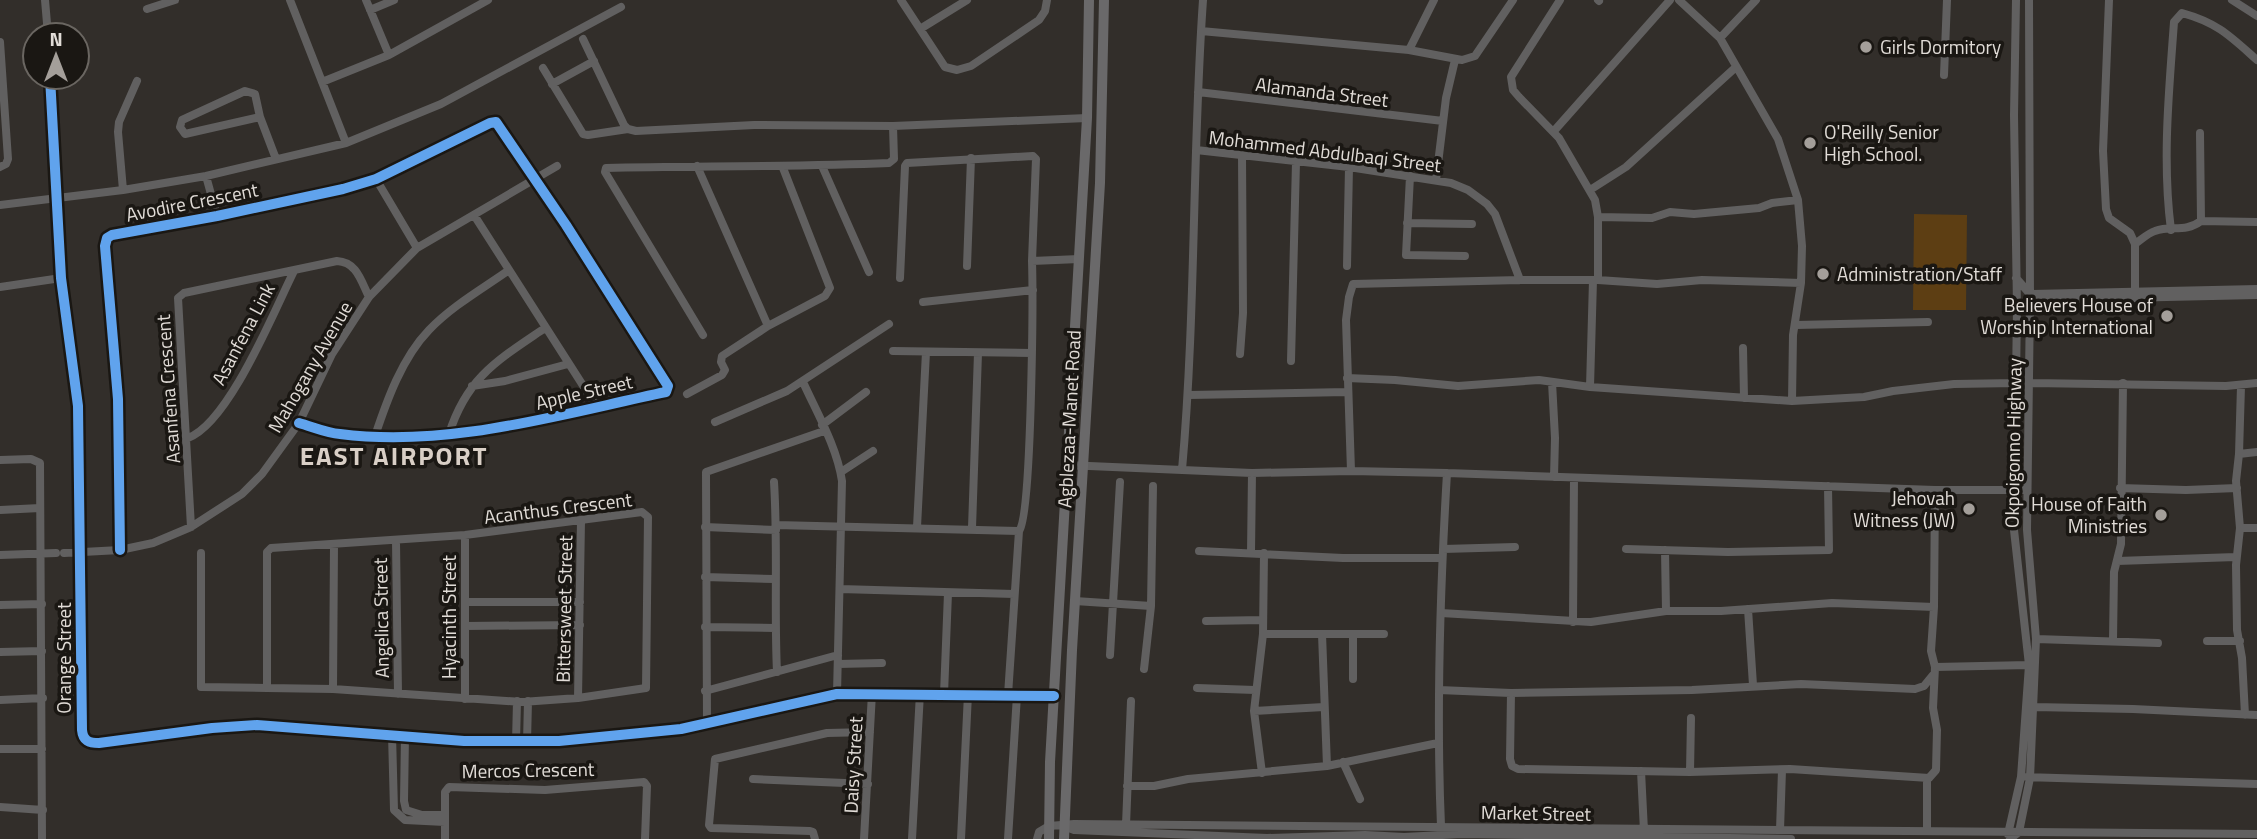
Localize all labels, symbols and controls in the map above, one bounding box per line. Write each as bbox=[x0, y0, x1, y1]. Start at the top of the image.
north arrow bbox=[21, 21, 91, 91]
text: N bbox=[49, 24, 63, 53]
place label: Girls Dormitory bbox=[1880, 32, 2001, 61]
marker: Girls Dormitory bbox=[1858, 39, 1874, 55]
street label: Alamanda Street bbox=[1254, 69, 1390, 114]
place label: O'Reilly Senior High School. bbox=[1824, 117, 1939, 168]
street label: Mohammed Abdulbaqi Street bbox=[1207, 122, 1443, 179]
marker: O'Reilly Senior High School. bbox=[1802, 135, 1818, 151]
street label: Avodire Crescent bbox=[123, 174, 261, 229]
place label: Administration/Staff bbox=[1837, 259, 2003, 288]
marker: Administration/Staff bbox=[1815, 266, 1831, 282]
street label: Asanfena Link bbox=[203, 277, 282, 390]
place label: Believers House of Worship International bbox=[1980, 290, 2154, 341]
street label: Mahogany Avenue bbox=[260, 295, 359, 438]
marker: Believers House of Worship International bbox=[2159, 308, 2175, 324]
street label: Asanfena Crescent bbox=[148, 313, 187, 464]
street label: Agblezaa-Manet Road bbox=[1049, 329, 1088, 509]
street label: Okpoigonno Highway bbox=[1997, 358, 2028, 528]
street label: Apple Street bbox=[533, 366, 635, 417]
district label: EAST AIRPORT bbox=[300, 436, 488, 475]
place label: Jehovah Witness (JW) bbox=[1853, 483, 1955, 534]
street label: Acanthus Crescent bbox=[482, 484, 634, 531]
place label: House of Faith Ministries bbox=[2031, 489, 2147, 540]
marker: Jehovah Witness (JW) bbox=[1961, 501, 1977, 517]
marker: House of Faith Ministries bbox=[2153, 507, 2169, 523]
street label: Bittersweet Street bbox=[548, 535, 579, 683]
street label: Hyacinth Street bbox=[434, 555, 463, 679]
street label: Angelica Street bbox=[365, 557, 396, 678]
street label: Orange Street bbox=[49, 602, 78, 714]
street label: Daisy Street bbox=[835, 715, 870, 814]
street label: Mercos Crescent bbox=[461, 754, 595, 785]
street label: Market Street bbox=[1481, 797, 1592, 828]

